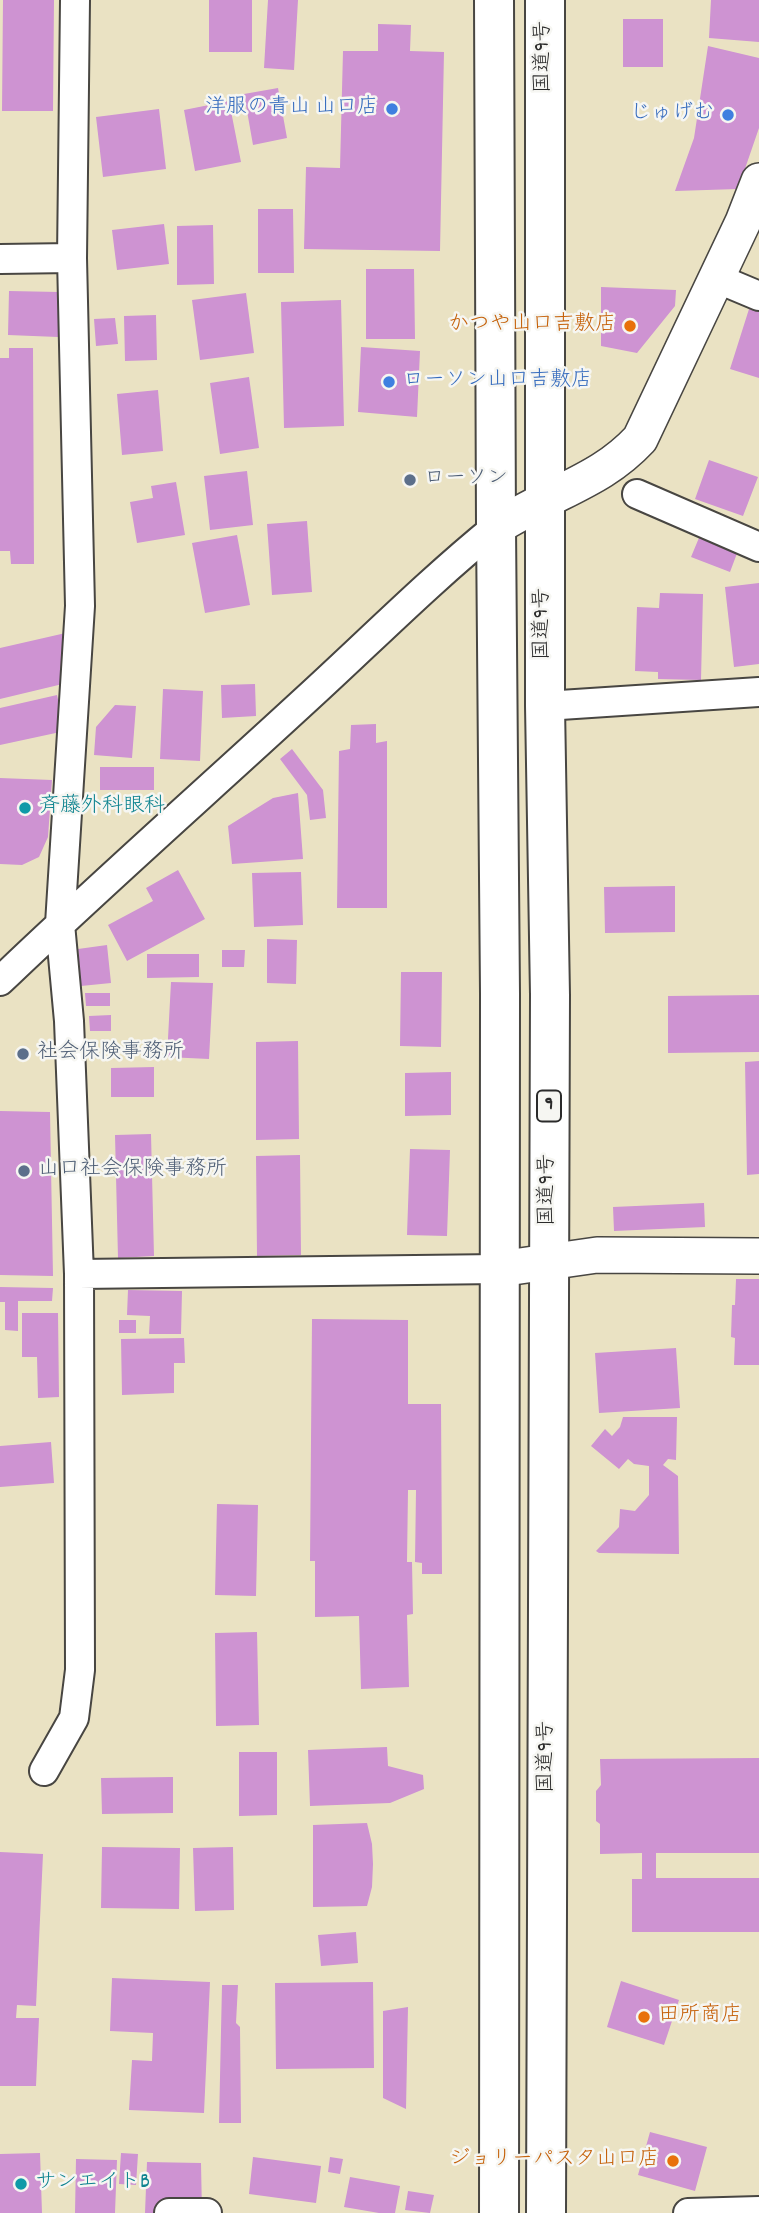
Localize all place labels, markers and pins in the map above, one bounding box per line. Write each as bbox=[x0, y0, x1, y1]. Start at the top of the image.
place label: 洋服の青山 山口店 bbox=[205, 96, 378, 122]
marker: 洋服の青山 山口店 bbox=[384, 101, 400, 117]
place label: じゅげむ bbox=[630, 102, 714, 128]
marker: じゅげむ bbox=[720, 107, 736, 123]
place label: かつや山口吉敷店 bbox=[448, 313, 616, 339]
marker: かつや山口吉敷店 bbox=[622, 318, 638, 334]
place label: ローソン山口吉敷店 bbox=[403, 369, 592, 395]
marker: ローソン山口吉敷店 bbox=[381, 374, 397, 390]
place label: ローソン bbox=[424, 467, 508, 493]
marker: ローソン bbox=[402, 472, 418, 488]
place label: 斉藤外科眼科 bbox=[39, 795, 165, 821]
marker: 斉藤外科眼科 bbox=[17, 800, 33, 816]
place label: 社会保険事務所 bbox=[37, 1041, 184, 1067]
marker: 社会保険事務所 bbox=[15, 1046, 31, 1062]
place label: 山口社会保険事務所 bbox=[38, 1158, 227, 1184]
marker: 山口社会保険事務所 bbox=[16, 1163, 32, 1179]
place label: 田所商店 bbox=[658, 2004, 742, 2030]
marker: 田所商店 bbox=[636, 2009, 652, 2025]
place label: ジョリーパスタ山口店 bbox=[449, 2148, 659, 2174]
marker: ジョリーパスタ山口店 bbox=[665, 2153, 681, 2169]
place label: サンエイトB bbox=[35, 2171, 150, 2197]
marker: サンエイトB bbox=[13, 2176, 29, 2192]

